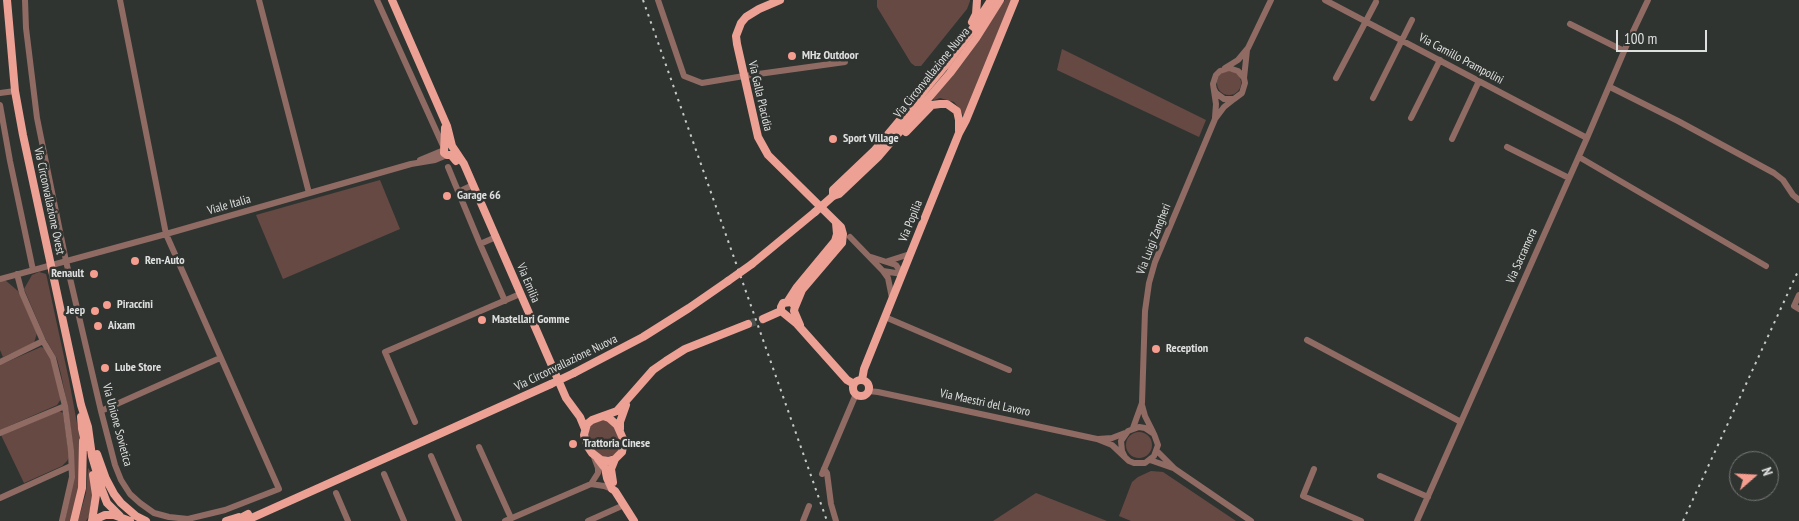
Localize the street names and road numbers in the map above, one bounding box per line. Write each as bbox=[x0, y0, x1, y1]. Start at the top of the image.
street label: Via Circonvallazione Nuova bbox=[891, 25, 973, 121]
street label: Via Camillo Prampolini bbox=[1416, 31, 1506, 87]
street label: Via Galla Placidia bbox=[745, 59, 775, 133]
street label: Via Circonvallazione Ovest bbox=[31, 146, 67, 256]
street label: Viale Italia bbox=[206, 192, 252, 218]
street label: Via Popilia bbox=[896, 198, 926, 244]
street label: Via Luigi Zangheri bbox=[1134, 201, 1174, 277]
street label: Via Sacramora bbox=[1503, 226, 1541, 286]
street label: Via Emilia bbox=[513, 261, 543, 305]
street label: Via Circonvallazione Nuova bbox=[512, 332, 620, 394]
street label: Via Unione Sovietica bbox=[99, 382, 135, 468]
street label: Via Maestri del Lavoro bbox=[938, 386, 1032, 420]

